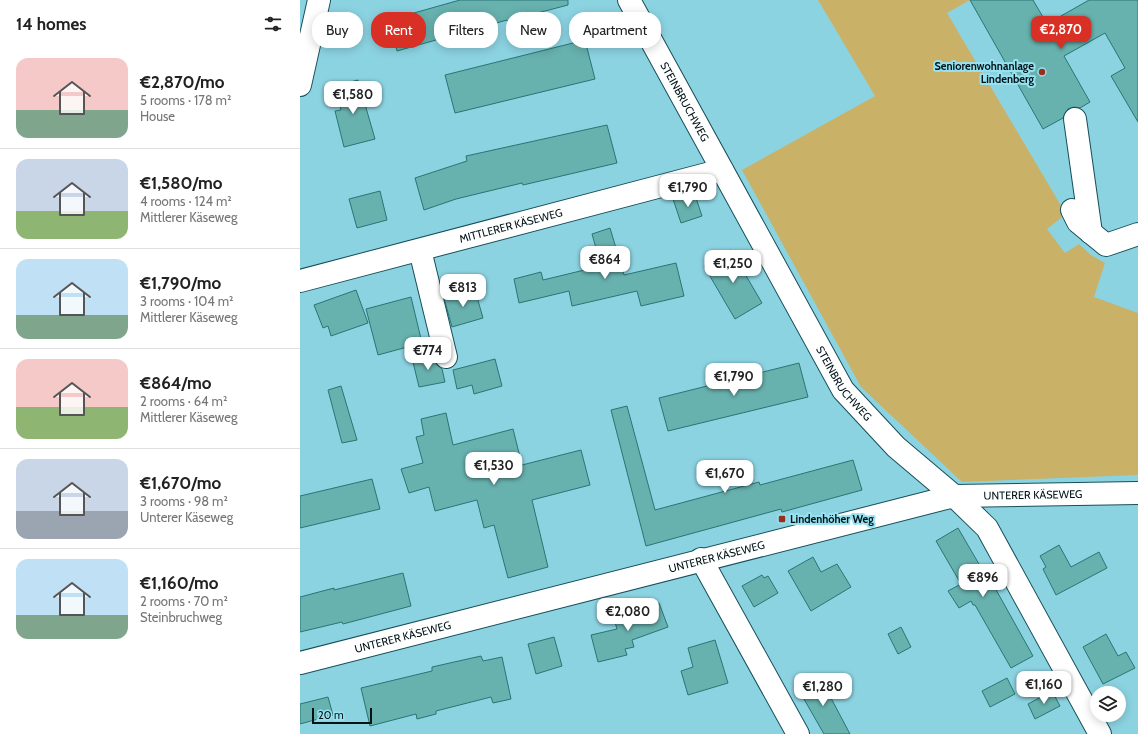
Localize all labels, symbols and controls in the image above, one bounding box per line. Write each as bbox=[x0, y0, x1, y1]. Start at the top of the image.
chip: Buy bbox=[312, 12, 363, 48]
chip: Rent bbox=[371, 12, 426, 48]
chip: Filters bbox=[434, 12, 498, 48]
chip: New bbox=[506, 12, 561, 48]
chip: Apartment bbox=[569, 12, 661, 48]
icon: filters bbox=[262, 13, 284, 35]
text: 14 homes bbox=[16, 14, 86, 34]
pin: €2,870 bbox=[1028, 16, 1094, 50]
text: €2,870 bbox=[1040, 21, 1082, 37]
place label: Seniorenwohnanlage Lindenberg bbox=[934, 59, 1034, 86]
street label: STEINBRUCHWEG bbox=[657, 60, 712, 144]
marker: Seniorenwohnanlage Lindenberg bbox=[1037, 67, 1047, 77]
text: €2,870/mo bbox=[140, 72, 225, 92]
icon: home bbox=[48, 74, 96, 122]
pin: €1,580 bbox=[320, 81, 386, 115]
text: €1,580 bbox=[333, 86, 373, 102]
text: 5 rooms · 178 m² bbox=[140, 92, 231, 108]
text: House bbox=[140, 108, 175, 124]
text: €1,580/mo bbox=[140, 173, 222, 193]
pin: €1,790 bbox=[655, 174, 721, 208]
icon: home bbox=[48, 175, 96, 223]
text: €1,790 bbox=[668, 179, 708, 195]
text: 4 rooms · 124 m² bbox=[140, 193, 232, 209]
street label: MITTLERER KÄSEWEG bbox=[458, 205, 564, 246]
text: Mittlerer Käseweg bbox=[140, 209, 237, 225]
pin: €864 bbox=[581, 246, 629, 280]
pin: €1,250 bbox=[700, 250, 766, 284]
text: €864 bbox=[589, 251, 621, 267]
text: €1,250 bbox=[713, 255, 753, 271]
text: €1,790/mo bbox=[140, 273, 221, 293]
pin: €813 bbox=[439, 274, 487, 308]
icon: home bbox=[48, 275, 96, 323]
text: €813 bbox=[449, 279, 477, 295]
text: 3 rooms · 104 m² bbox=[140, 293, 233, 309]
text: Mittlerer Käseweg bbox=[140, 309, 237, 325]
pin: €774 bbox=[404, 337, 452, 371]
text: €774 bbox=[413, 342, 443, 358]
street label: STEINBRUCHWEG bbox=[813, 344, 875, 424]
pin: €1,790 bbox=[701, 363, 767, 397]
text: €1,790 bbox=[714, 368, 754, 384]
text: €864/mo bbox=[140, 373, 211, 393]
icon: home bbox=[48, 375, 96, 423]
text: 2 rooms · 64 m² bbox=[140, 393, 227, 409]
text: Mittlerer Käseweg bbox=[140, 409, 237, 425]
pin: €1,530 bbox=[461, 452, 527, 486]
text: €1,530 bbox=[474, 457, 514, 473]
pin: €1,670 bbox=[692, 460, 758, 494]
text: €1,670 bbox=[705, 465, 745, 481]
text: €1,670/mo bbox=[140, 473, 221, 493]
icon: home bbox=[48, 475, 96, 523]
street label: UNTERER KÄSEWEG bbox=[983, 487, 1083, 503]
text: 3 rooms · 98 m² bbox=[140, 493, 228, 509]
text: Unterer Käseweg bbox=[140, 509, 233, 525]
place label: Lindenhöher Weg bbox=[790, 512, 874, 526]
marker: Lindenhöher Weg bbox=[777, 514, 787, 524]
street label: UNTERER KÄSEWEG bbox=[667, 538, 766, 576]
pin: €896 bbox=[959, 564, 1007, 598]
text: €896 bbox=[968, 569, 998, 585]
text: €1,160/mo bbox=[140, 573, 219, 593]
icon: home bbox=[48, 575, 96, 623]
text: 2 rooms · 70 m² bbox=[140, 593, 228, 609]
pin: €2,080 bbox=[595, 598, 661, 632]
text: €2,080 bbox=[606, 603, 650, 619]
text: Steinbruchweg bbox=[140, 609, 222, 625]
street label: UNTERER KÄSEWEG bbox=[353, 618, 452, 656]
pin: €1,160 bbox=[1011, 671, 1077, 705]
pin: €1,280 bbox=[790, 673, 856, 707]
text: €1,160 bbox=[1025, 676, 1063, 692]
text: €1,280 bbox=[803, 678, 843, 694]
map controls bbox=[1090, 686, 1126, 722]
button: layers bbox=[1090, 686, 1126, 722]
scale bar bbox=[312, 706, 372, 725]
text: 20 m bbox=[318, 708, 344, 722]

